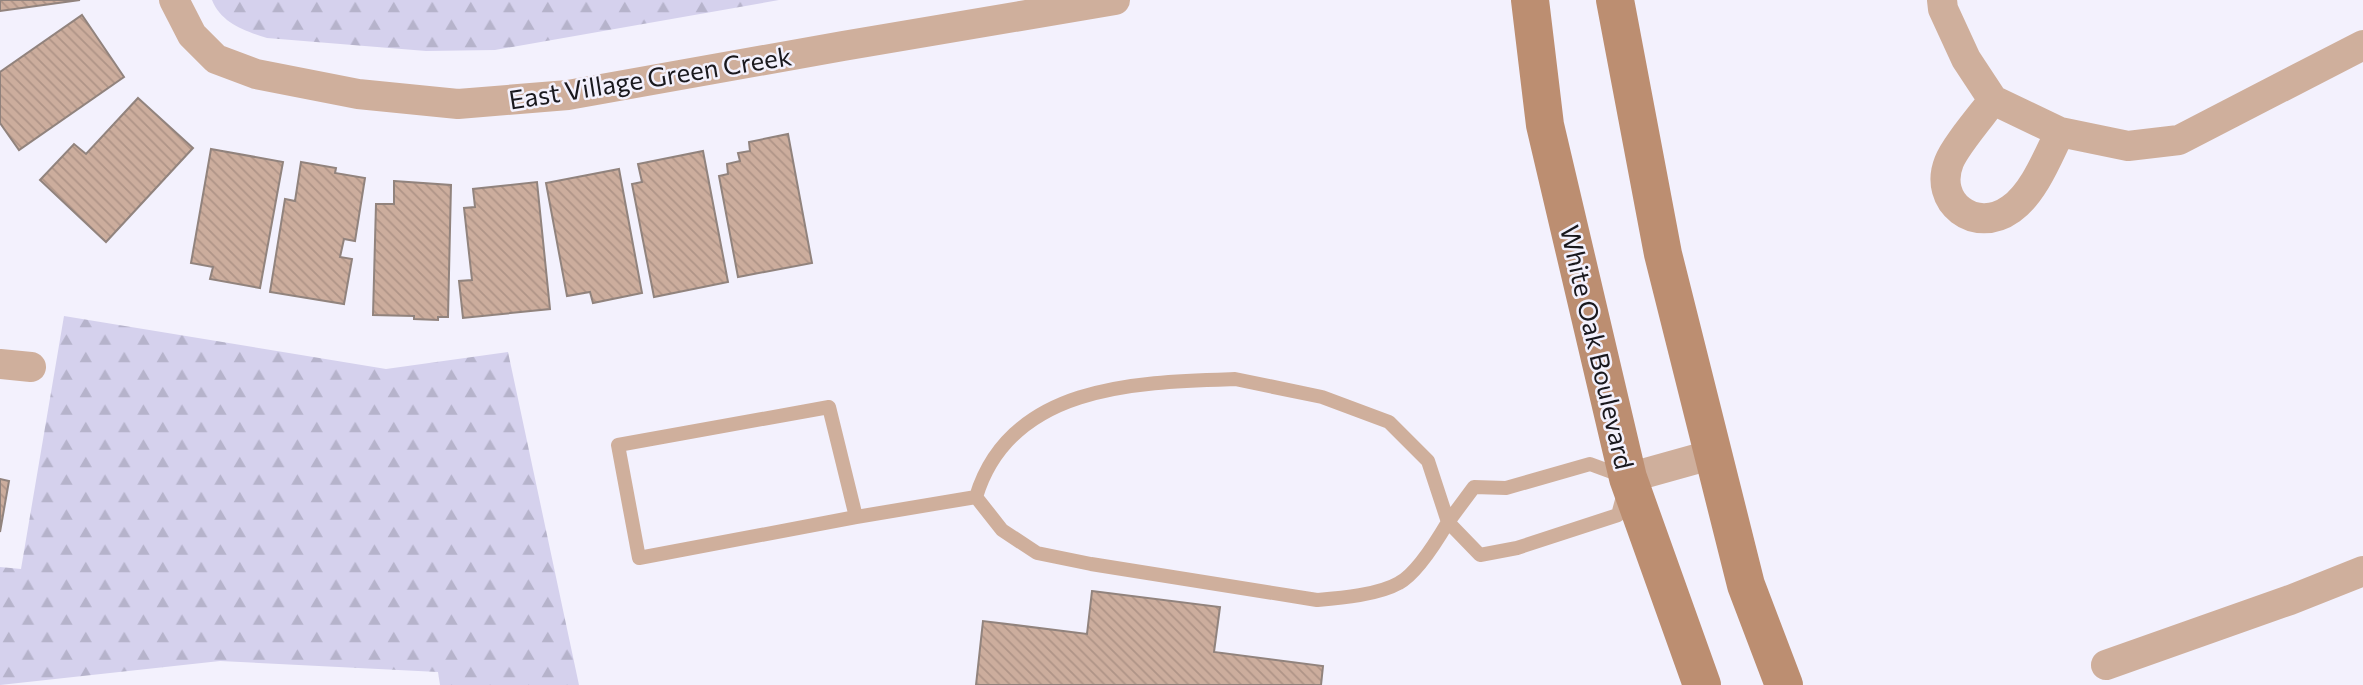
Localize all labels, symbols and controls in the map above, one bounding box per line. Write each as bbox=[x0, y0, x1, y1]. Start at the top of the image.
street label: East Village Green Creek bbox=[506, 39, 794, 115]
street label: White Oak Boulevard bbox=[1555, 222, 1641, 472]

